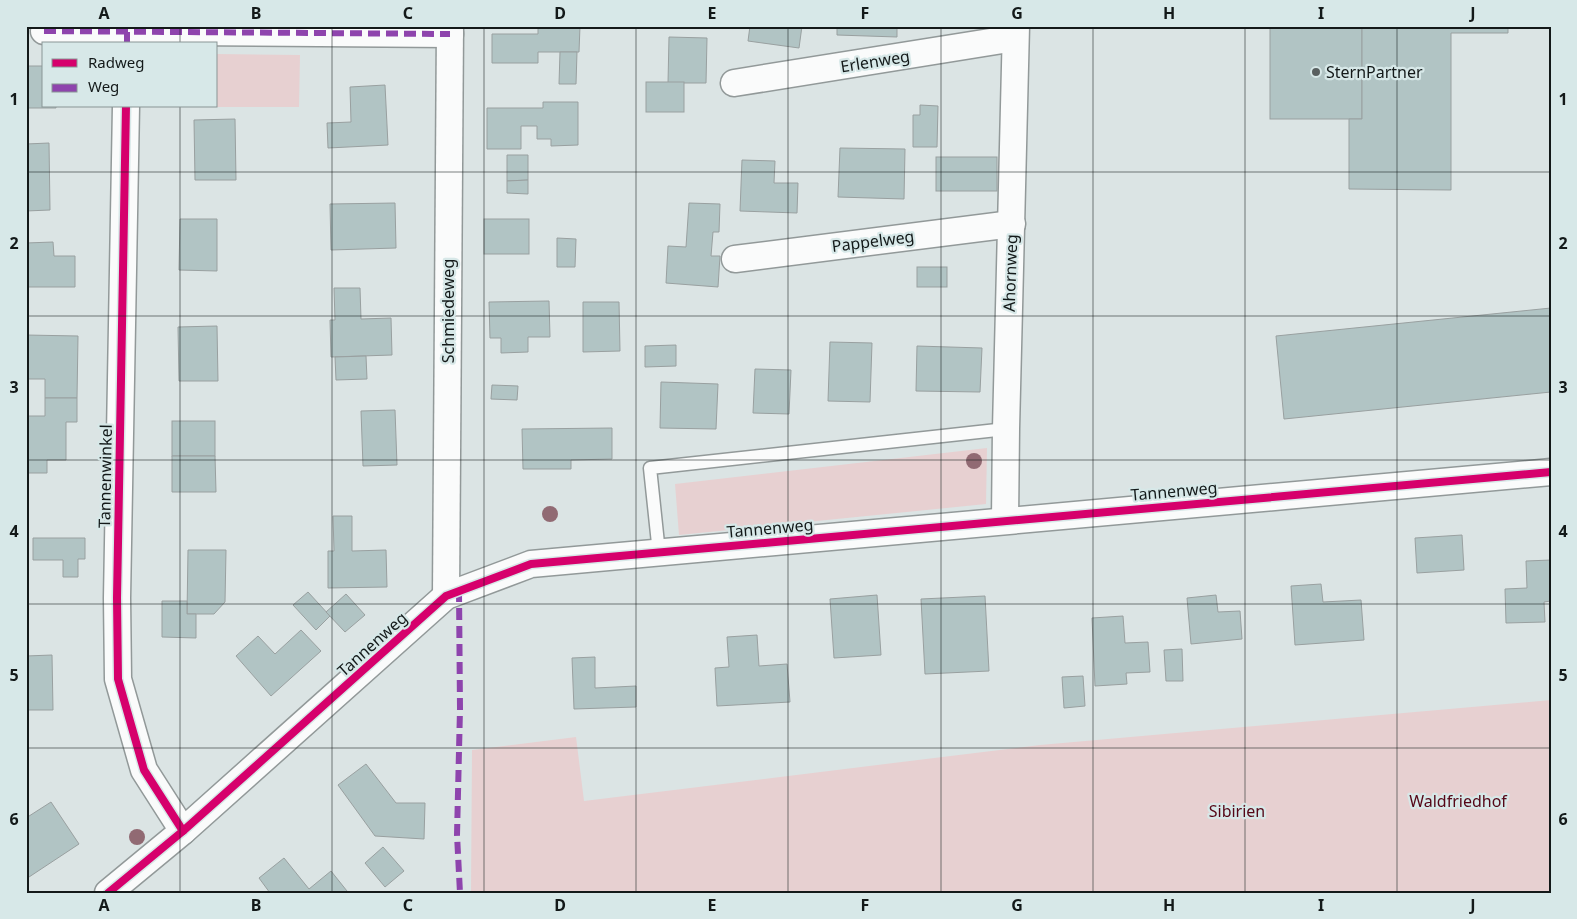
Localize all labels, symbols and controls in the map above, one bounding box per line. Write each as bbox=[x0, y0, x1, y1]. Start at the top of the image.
text: A bbox=[98, 2, 110, 24]
text: B bbox=[251, 2, 261, 24]
text: C bbox=[403, 2, 413, 24]
text: D bbox=[554, 2, 566, 24]
text: E bbox=[708, 2, 717, 24]
text: F bbox=[861, 2, 869, 24]
text: G bbox=[1011, 2, 1023, 24]
text: H bbox=[1163, 2, 1175, 24]
text: I bbox=[1318, 2, 1324, 24]
text: J bbox=[1468, 2, 1476, 24]
legend bbox=[42, 42, 218, 108]
street label: Erlenweg bbox=[839, 45, 911, 77]
text: Radweg bbox=[88, 52, 144, 72]
place label: SternPartner bbox=[1326, 61, 1423, 83]
marker: SternPartner bbox=[1310, 66, 1322, 78]
text: Weg bbox=[88, 76, 119, 96]
text: 1 bbox=[9, 88, 19, 110]
text: 1 bbox=[1558, 88, 1568, 110]
street label: Pappelweg bbox=[830, 225, 916, 257]
text: 2 bbox=[9, 232, 19, 254]
text: 2 bbox=[1558, 232, 1568, 254]
street label: Ahornweg bbox=[998, 234, 1022, 312]
street label: Schmiedeweg bbox=[437, 259, 459, 363]
text: 3 bbox=[9, 376, 19, 398]
text: 3 bbox=[1558, 376, 1568, 398]
street label: Tannenwinkel bbox=[93, 424, 117, 528]
street label: Tannenweg bbox=[1130, 476, 1218, 506]
street label: Tannenweg bbox=[726, 513, 814, 543]
text: 4 bbox=[9, 520, 19, 542]
text: 4 bbox=[1558, 520, 1568, 542]
street label: Tannenweg bbox=[332, 607, 412, 681]
text: 5 bbox=[9, 664, 19, 686]
text: 5 bbox=[1558, 664, 1568, 686]
park label: Waldfriedhof bbox=[1409, 790, 1508, 812]
park label: Sibirien bbox=[1209, 800, 1265, 822]
text: 6 bbox=[9, 808, 19, 830]
text: 6 bbox=[1558, 808, 1568, 830]
text: A bbox=[98, 894, 110, 916]
text: B bbox=[251, 894, 261, 916]
text: C bbox=[403, 894, 413, 916]
text: D bbox=[554, 894, 566, 916]
text: E bbox=[708, 894, 717, 916]
text: F bbox=[861, 894, 869, 916]
text: G bbox=[1011, 894, 1023, 916]
text: H bbox=[1163, 894, 1175, 916]
text: I bbox=[1318, 894, 1324, 916]
text: J bbox=[1468, 894, 1476, 916]

